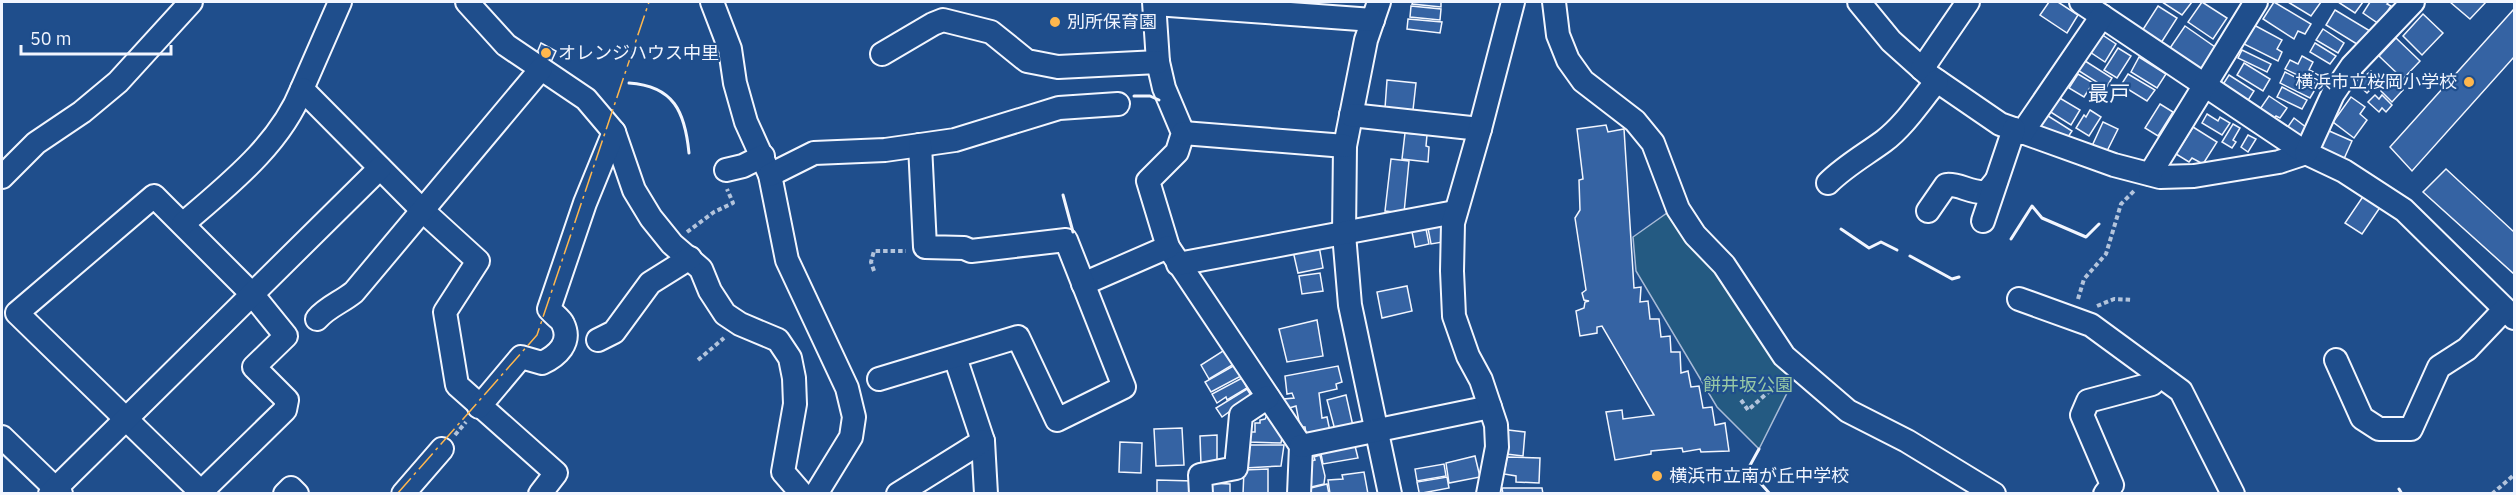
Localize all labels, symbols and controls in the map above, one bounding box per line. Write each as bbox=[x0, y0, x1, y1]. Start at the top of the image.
place label: 別所保育園 bbox=[1067, 10, 1157, 33]
marker: 別所保育園 bbox=[1048, 15, 1062, 29]
scale bar bbox=[21, 18, 171, 56]
text: 50 m bbox=[30, 27, 72, 50]
place label: オレンジハウス中里 bbox=[558, 41, 719, 64]
marker: オレンジハウス中里 bbox=[539, 46, 553, 60]
place label: 横浜市立桜岡小学校 bbox=[2295, 70, 2457, 93]
marker: 横浜市立桜岡小学校 bbox=[2462, 75, 2476, 89]
district label: 最戸 bbox=[2088, 79, 2130, 107]
park label: 餅井坂公園 bbox=[1703, 373, 1793, 396]
place label: 横浜市立南が丘中学校 bbox=[1669, 464, 1849, 487]
marker: 横浜市立南が丘中学校 bbox=[1650, 469, 1664, 483]

